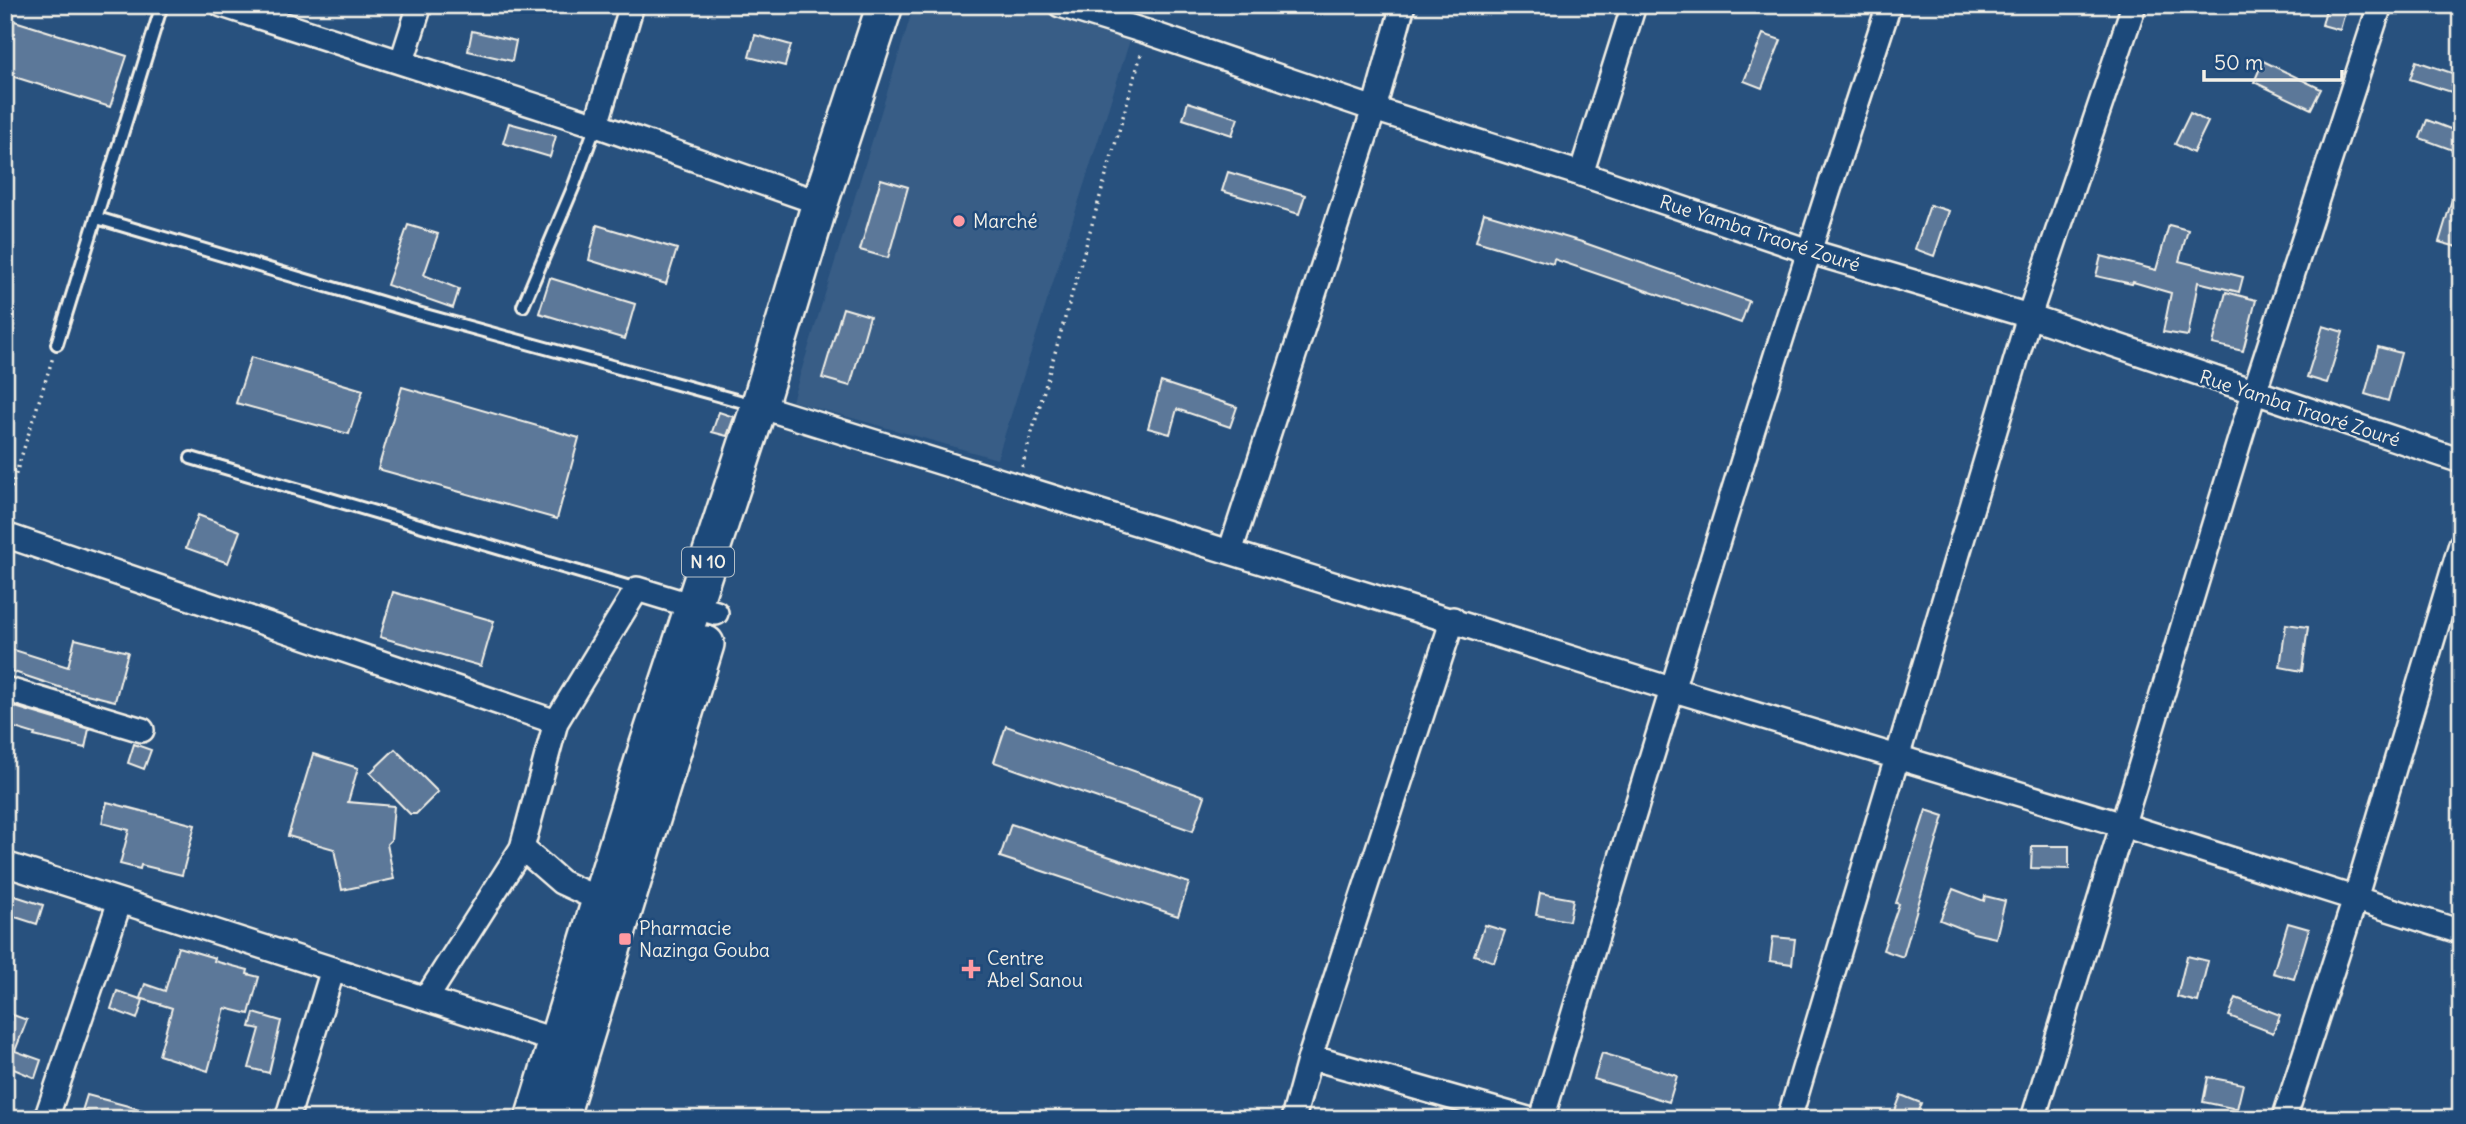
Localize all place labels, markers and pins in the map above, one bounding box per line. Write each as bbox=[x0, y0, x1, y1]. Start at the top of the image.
place label: Marché bbox=[973, 209, 1038, 233]
marker: Marché bbox=[951, 213, 967, 229]
place label: Pharmacie Nazinga Gouba bbox=[639, 916, 770, 962]
marker: Pharmacie Nazinga Gouba bbox=[617, 931, 633, 947]
place label: Centre Abel Sanou bbox=[987, 946, 1083, 992]
marker: Centre Abel Sanou bbox=[961, 959, 981, 979]

